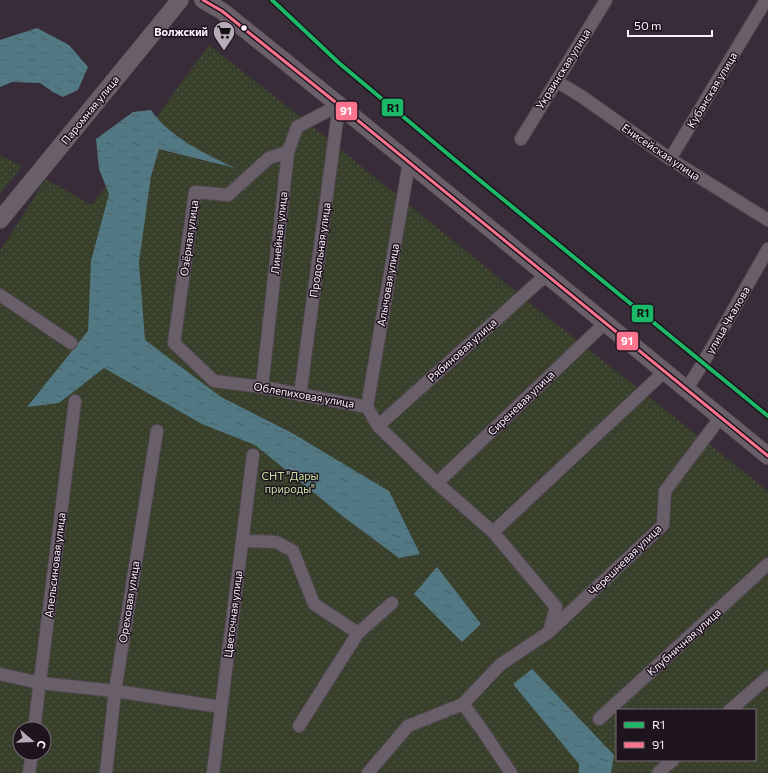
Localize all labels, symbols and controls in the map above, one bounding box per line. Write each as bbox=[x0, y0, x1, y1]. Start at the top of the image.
scale bar bbox=[628, 12, 712, 38]
text: 50 m bbox=[634, 18, 662, 32]
supermarket icon: Волжский bbox=[211, 19, 237, 52]
unlabelled marker bbox=[239, 23, 249, 33]
place label: Волжский bbox=[154, 25, 208, 38]
street label: Украинская улица bbox=[533, 26, 593, 111]
street label: Кубанская улица bbox=[684, 49, 739, 130]
street label: Паромная улица bbox=[58, 73, 121, 147]
line badge: R1 bbox=[381, 98, 404, 117]
line badge: 91 bbox=[335, 101, 358, 121]
text: R1 bbox=[387, 101, 399, 114]
text: 91 bbox=[340, 104, 352, 117]
street label: Енисейская улица bbox=[620, 121, 703, 183]
street label: Линейная улица bbox=[268, 191, 289, 275]
street label: Озёрная улица bbox=[177, 199, 200, 277]
street label: Продольная улица bbox=[306, 201, 333, 298]
street label: Алычовая улица bbox=[374, 242, 401, 327]
street label: улица Чкалова bbox=[703, 284, 752, 356]
line badge: R1 bbox=[631, 304, 654, 323]
text: R1 bbox=[637, 306, 649, 319]
street label: Рябиновая улица bbox=[425, 315, 499, 384]
line badge: 91 bbox=[616, 331, 639, 351]
text: 91 bbox=[621, 334, 633, 347]
street label: Сиреневая улица bbox=[485, 368, 557, 438]
street label: Облепиховая улица bbox=[253, 379, 355, 410]
park label: СНТ "Дары природы" bbox=[261, 469, 319, 495]
street label: Апельсиновая улица bbox=[42, 512, 67, 618]
street label: Черешневая улица bbox=[586, 522, 664, 598]
street label: Ореховая улица bbox=[116, 560, 141, 644]
street label: Цветочная улица bbox=[221, 570, 244, 658]
street label: Клубничная улица bbox=[644, 605, 723, 678]
legend bbox=[616, 709, 756, 761]
text: R1 bbox=[652, 717, 665, 731]
north arrow bbox=[12, 721, 52, 761]
text: 91 bbox=[652, 737, 664, 751]
text: С bbox=[34, 739, 49, 751]

